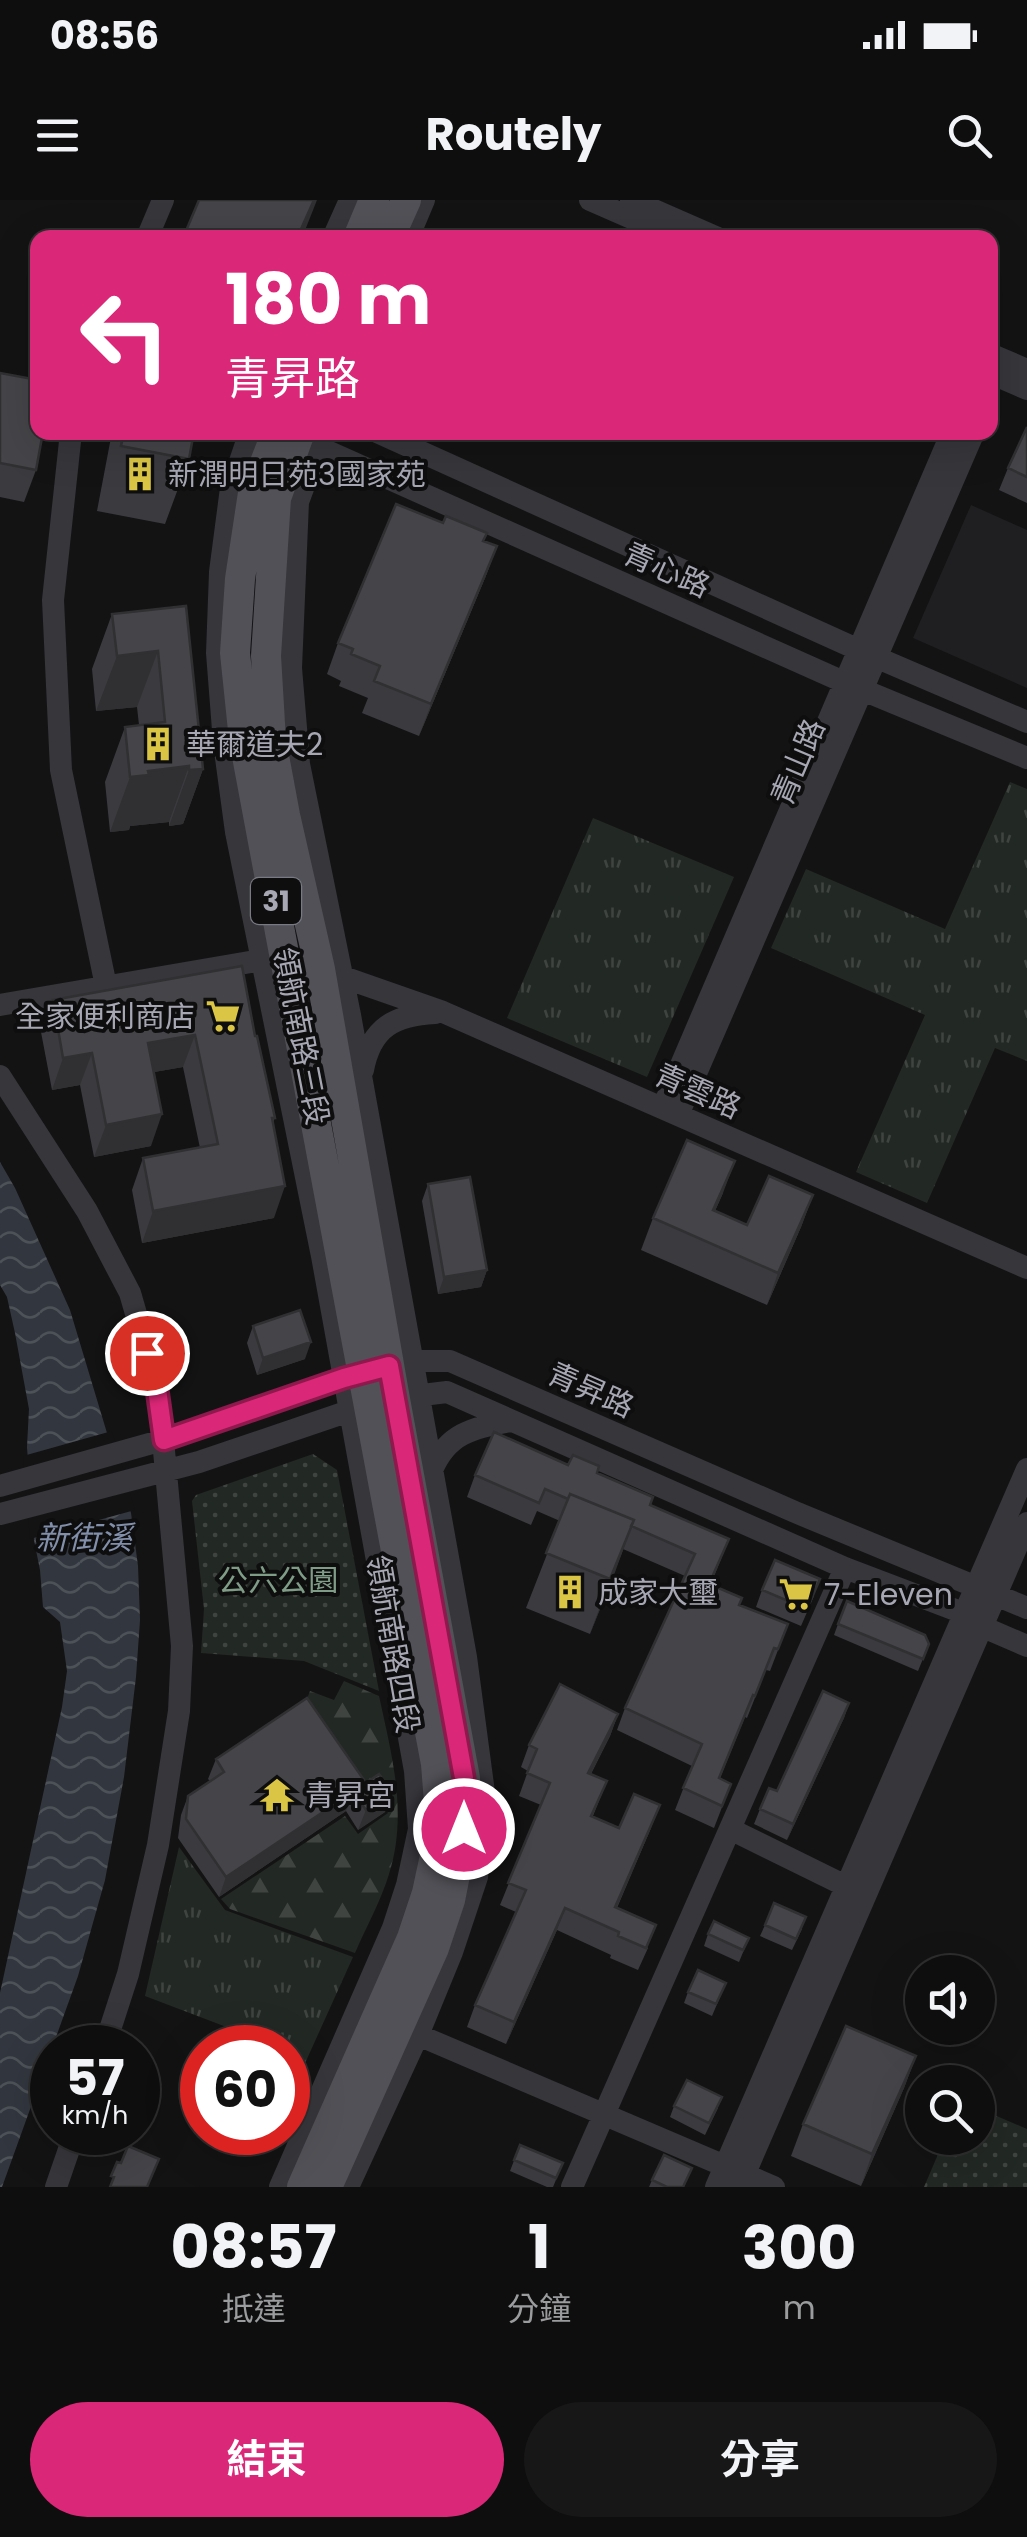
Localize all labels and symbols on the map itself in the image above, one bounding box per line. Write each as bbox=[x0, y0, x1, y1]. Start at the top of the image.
place label: 新潤明日苑3國家苑 bbox=[168, 453, 426, 496]
building icon: 新潤明日苑3國家苑 bbox=[121, 455, 159, 493]
street label: 青心路 bbox=[617, 532, 717, 608]
street label: 青山路 bbox=[761, 712, 835, 812]
place label: 華爾道夫2 bbox=[186, 723, 323, 766]
building icon: 華爾道夫2 bbox=[139, 725, 177, 763]
road number: 31 bbox=[251, 878, 301, 924]
street label: 領航南路三段 bbox=[263, 944, 339, 1128]
place label: 全家便利商店 bbox=[15, 995, 195, 1038]
supermarket icon: 全家便利商店 bbox=[204, 997, 242, 1035]
street label: 青雲路 bbox=[648, 1053, 748, 1129]
pin bbox=[105, 1311, 190, 1396]
street label: 青昇路 bbox=[541, 1352, 641, 1428]
water label: 新街溪 bbox=[36, 1515, 136, 1560]
street label: 領航南路四段 bbox=[356, 1552, 430, 1736]
park label: 公六公園 bbox=[218, 1559, 338, 1602]
place label: 成家大璽 bbox=[598, 1571, 718, 1614]
building icon: 成家大璽 bbox=[551, 1573, 589, 1611]
place label: 7-Eleven bbox=[824, 1573, 953, 1616]
supermarket icon: 7-Eleven bbox=[777, 1575, 815, 1613]
place label: 青昇宮 bbox=[305, 1774, 395, 1817]
temple icon: 青昇宮 bbox=[258, 1776, 296, 1814]
position arrow bbox=[412, 1777, 516, 1881]
speed limit sign: 60 bbox=[180, 2025, 310, 2155]

